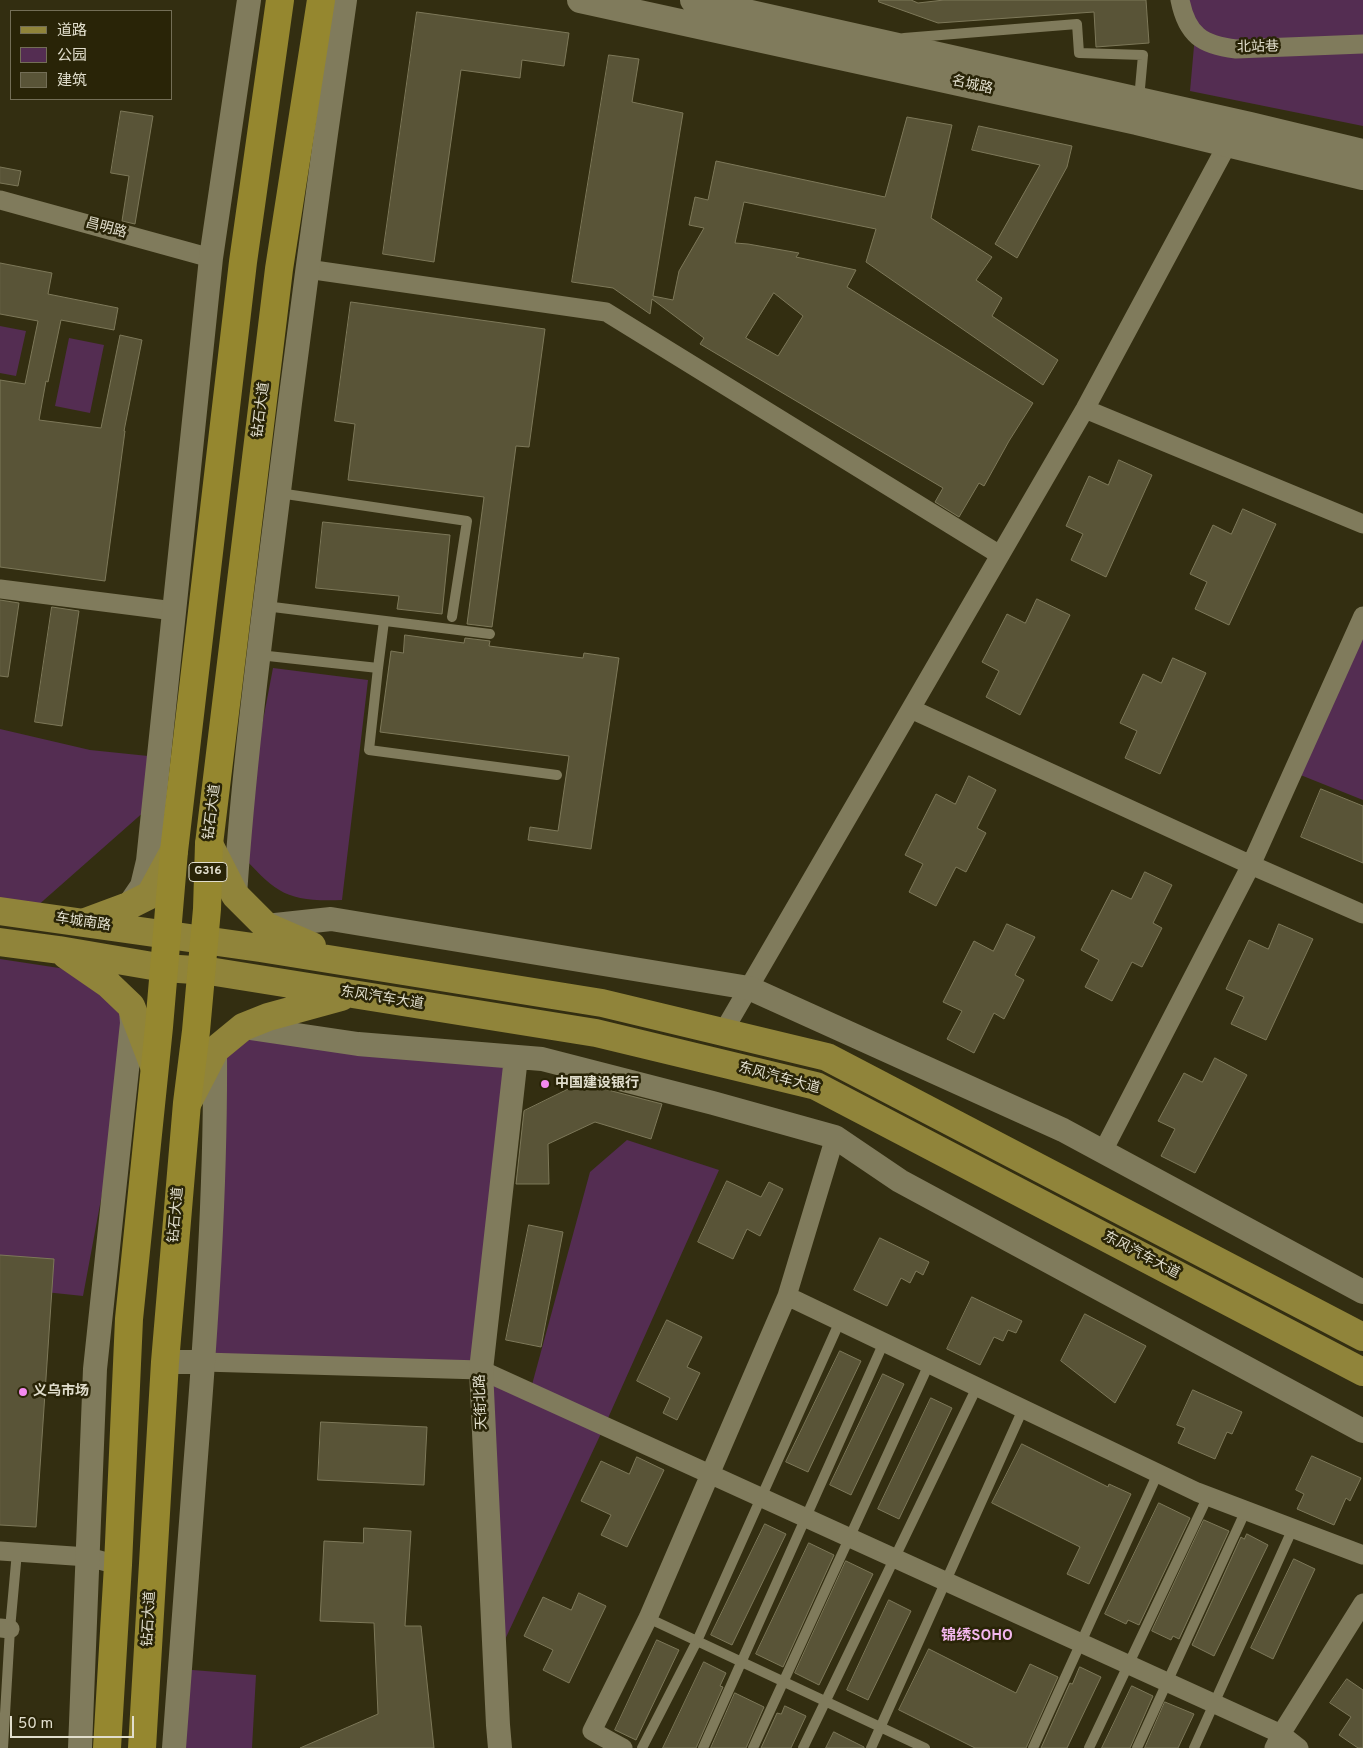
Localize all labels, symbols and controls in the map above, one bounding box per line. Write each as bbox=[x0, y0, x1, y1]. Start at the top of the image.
legend bbox=[10, 10, 172, 100]
text: 道路 bbox=[57, 22, 87, 41]
street label: 北站巷 bbox=[1237, 39, 1279, 57]
text: 公园 bbox=[57, 47, 87, 66]
text: 建筑 bbox=[57, 72, 87, 91]
street label: 名城路 bbox=[950, 73, 994, 99]
street label: 昌明路 bbox=[84, 215, 128, 243]
street label: 钻石大道 bbox=[250, 381, 274, 439]
street label: 钻石大道 bbox=[201, 783, 225, 841]
road number: G316 bbox=[189, 862, 227, 882]
street label: 车城南路 bbox=[54, 911, 112, 935]
street label: 东风汽车大道 bbox=[339, 984, 425, 1014]
street label: 东风汽车大道 bbox=[736, 1060, 822, 1098]
place label: 中国建设银行 bbox=[555, 1076, 639, 1092]
marker: 中国建设银行 bbox=[539, 1078, 551, 1090]
street label: 钻石大道 bbox=[166, 1186, 188, 1244]
street label: 东风汽车大道 bbox=[1100, 1229, 1182, 1283]
street label: 天街北路 bbox=[473, 1374, 491, 1430]
place label: 义乌市场 bbox=[33, 1384, 89, 1400]
marker: 义乌市场 bbox=[17, 1386, 29, 1398]
street label: 钻石大道 bbox=[140, 1591, 160, 1647]
district label: 锦绣SOHO bbox=[941, 1628, 1013, 1646]
scale bar bbox=[12, 1706, 136, 1738]
text: 50 m bbox=[18, 1715, 53, 1734]

